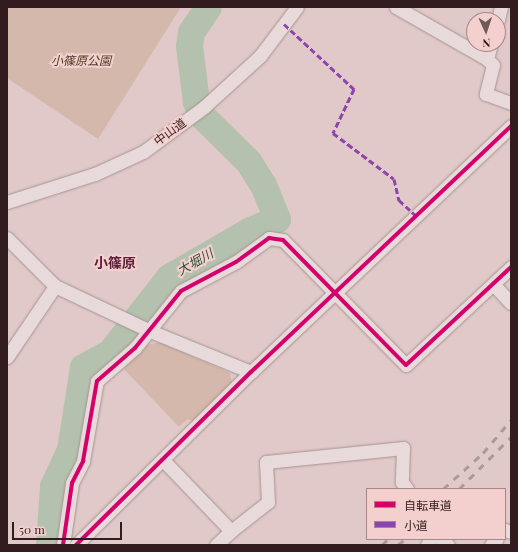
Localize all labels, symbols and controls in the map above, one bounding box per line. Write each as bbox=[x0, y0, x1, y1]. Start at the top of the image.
north arrow bbox=[466, 12, 506, 52]
text: N bbox=[482, 36, 491, 51]
park label: 小篠原公園 bbox=[51, 54, 111, 68]
street label: 中山道 bbox=[151, 116, 189, 148]
water label: 大堀川 bbox=[174, 245, 216, 279]
district label: 小篠原 bbox=[94, 255, 136, 271]
legend bbox=[366, 488, 506, 540]
text: 自転車道 bbox=[404, 497, 452, 513]
scale bar bbox=[14, 514, 124, 540]
text: 小道 bbox=[404, 517, 428, 533]
text: 50 m bbox=[19, 521, 45, 537]

